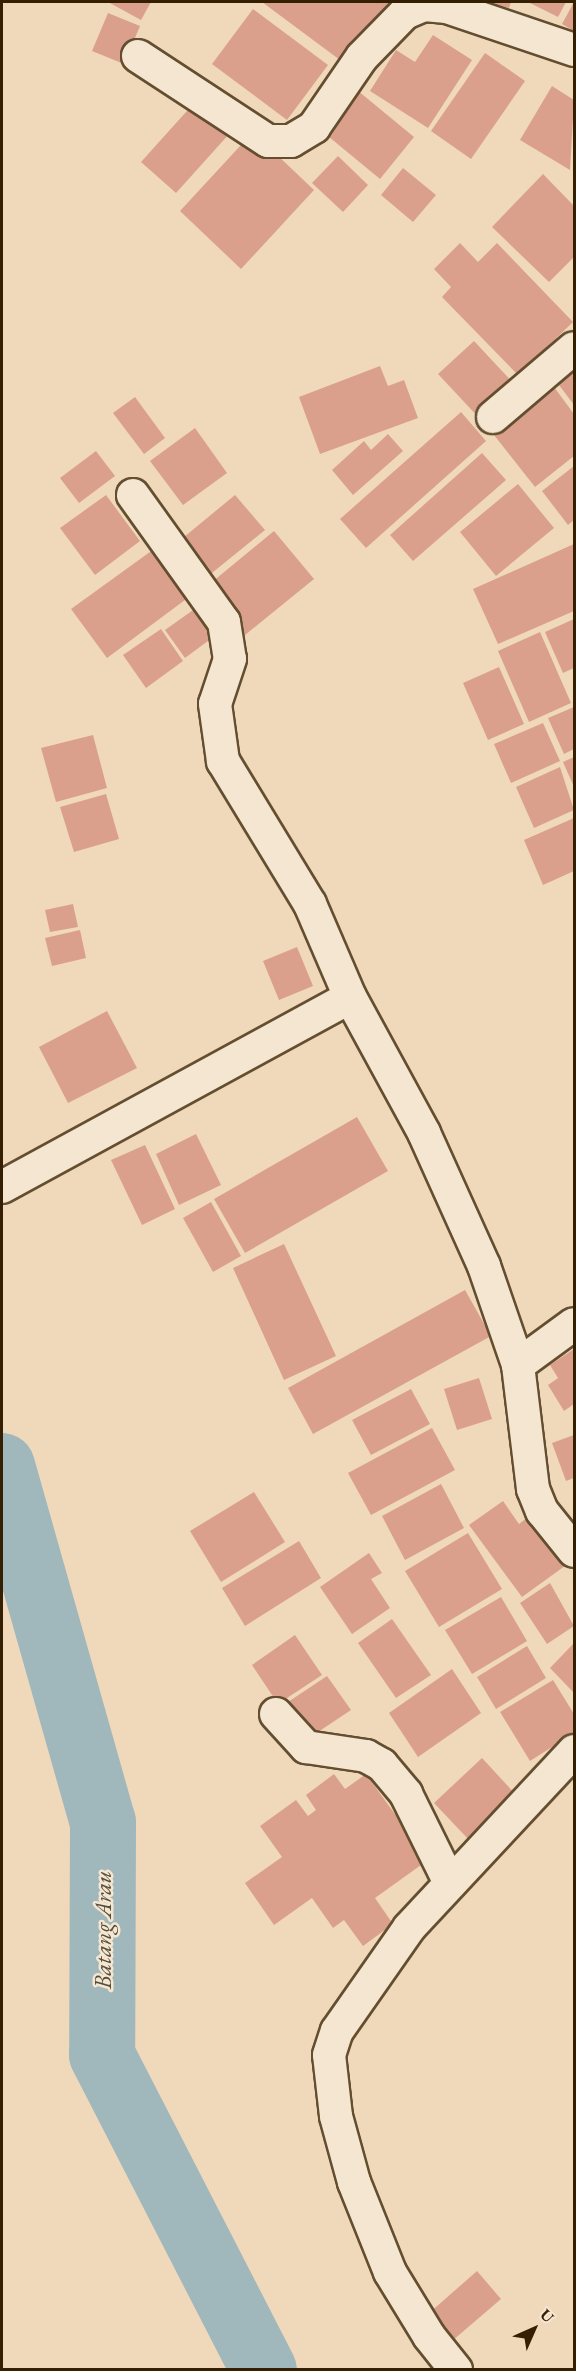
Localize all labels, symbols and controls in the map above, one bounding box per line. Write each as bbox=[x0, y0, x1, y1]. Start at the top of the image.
water label: Batang Arau bbox=[89, 1871, 117, 1989]
north arrow bbox=[504, 2299, 564, 2359]
text: U bbox=[535, 2304, 559, 2328]

